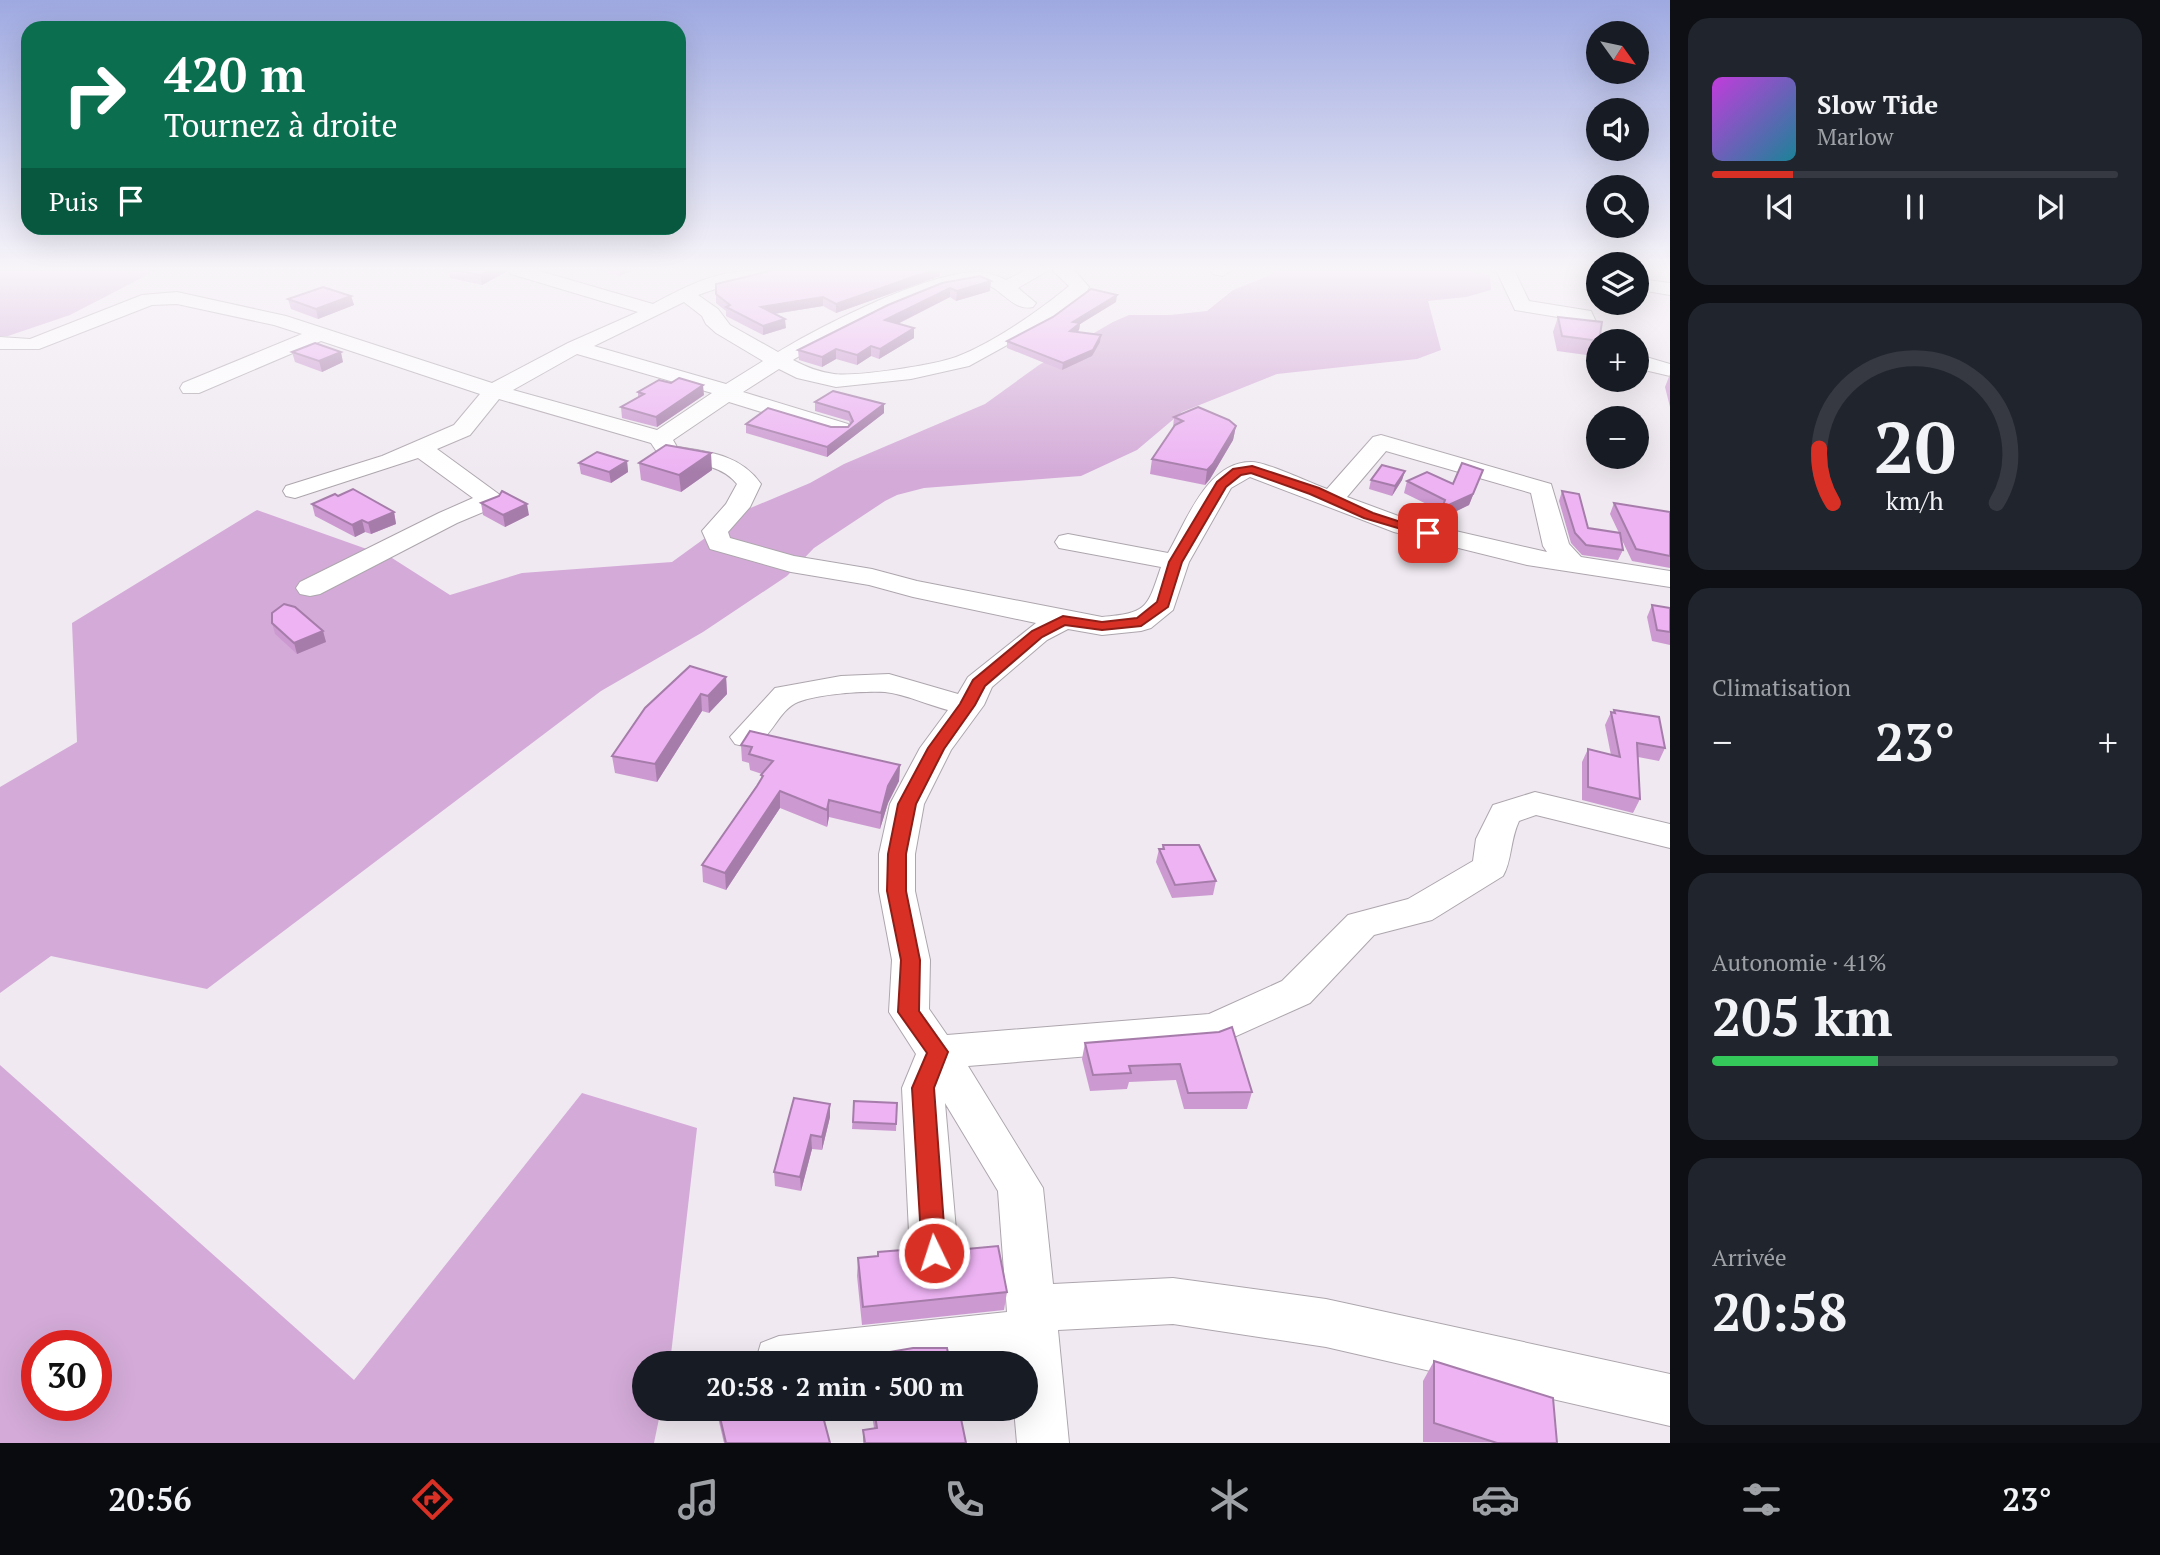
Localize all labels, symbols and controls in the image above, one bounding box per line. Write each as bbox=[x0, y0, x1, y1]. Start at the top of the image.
north arrow bbox=[1586, 21, 1648, 84]
map controls bbox=[1586, 21, 1649, 469]
text: 420 m bbox=[164, 41, 306, 106]
icon: right bbox=[49, 49, 140, 140]
text: Slow Tide bbox=[1817, 87, 1938, 121]
button: sound bbox=[1586, 98, 1649, 161]
text: Tournez à droite bbox=[164, 104, 398, 146]
text: Marlow bbox=[1817, 121, 1894, 152]
button: search bbox=[1586, 175, 1649, 238]
icon: arrive bbox=[112, 182, 150, 220]
text: Puis bbox=[49, 184, 98, 218]
icon: previous bbox=[1761, 188, 1799, 226]
icon: pause bbox=[1896, 188, 1934, 226]
icon: next bbox=[2031, 188, 2069, 226]
button: layers bbox=[1586, 252, 1649, 315]
button: + bbox=[1586, 329, 1649, 392]
text: 20 bbox=[1874, 397, 1956, 494]
button: − bbox=[1586, 406, 1649, 469]
text: km/h bbox=[1886, 483, 1944, 516]
pin bbox=[1398, 503, 1458, 563]
icon: arrive bbox=[1409, 514, 1447, 552]
text: Climatisation bbox=[1712, 672, 1851, 703]
text: 23° bbox=[1875, 707, 1955, 776]
text: − bbox=[1712, 717, 1732, 767]
text: + bbox=[2098, 717, 2118, 767]
text: Autonomie · 41% bbox=[1712, 947, 1887, 978]
text: 205 km bbox=[1712, 982, 1893, 1051]
position arrow bbox=[897, 1216, 971, 1290]
text: Arrivée bbox=[1712, 1242, 1787, 1273]
text: 20:58 bbox=[1712, 1277, 1847, 1346]
speed limit sign: 30 bbox=[21, 1330, 112, 1421]
text: 20:58 · 2 min · 500 m bbox=[706, 1369, 964, 1403]
icon: directions bbox=[408, 1475, 457, 1524]
icon: music bbox=[674, 1475, 723, 1524]
icon: phone bbox=[940, 1475, 989, 1524]
icon: climate bbox=[1205, 1475, 1254, 1524]
icon: car bbox=[1471, 1475, 1520, 1524]
icon: filters bbox=[1737, 1475, 1786, 1524]
text: 20:56 bbox=[108, 1478, 192, 1520]
text: 23° bbox=[2002, 1478, 2052, 1520]

